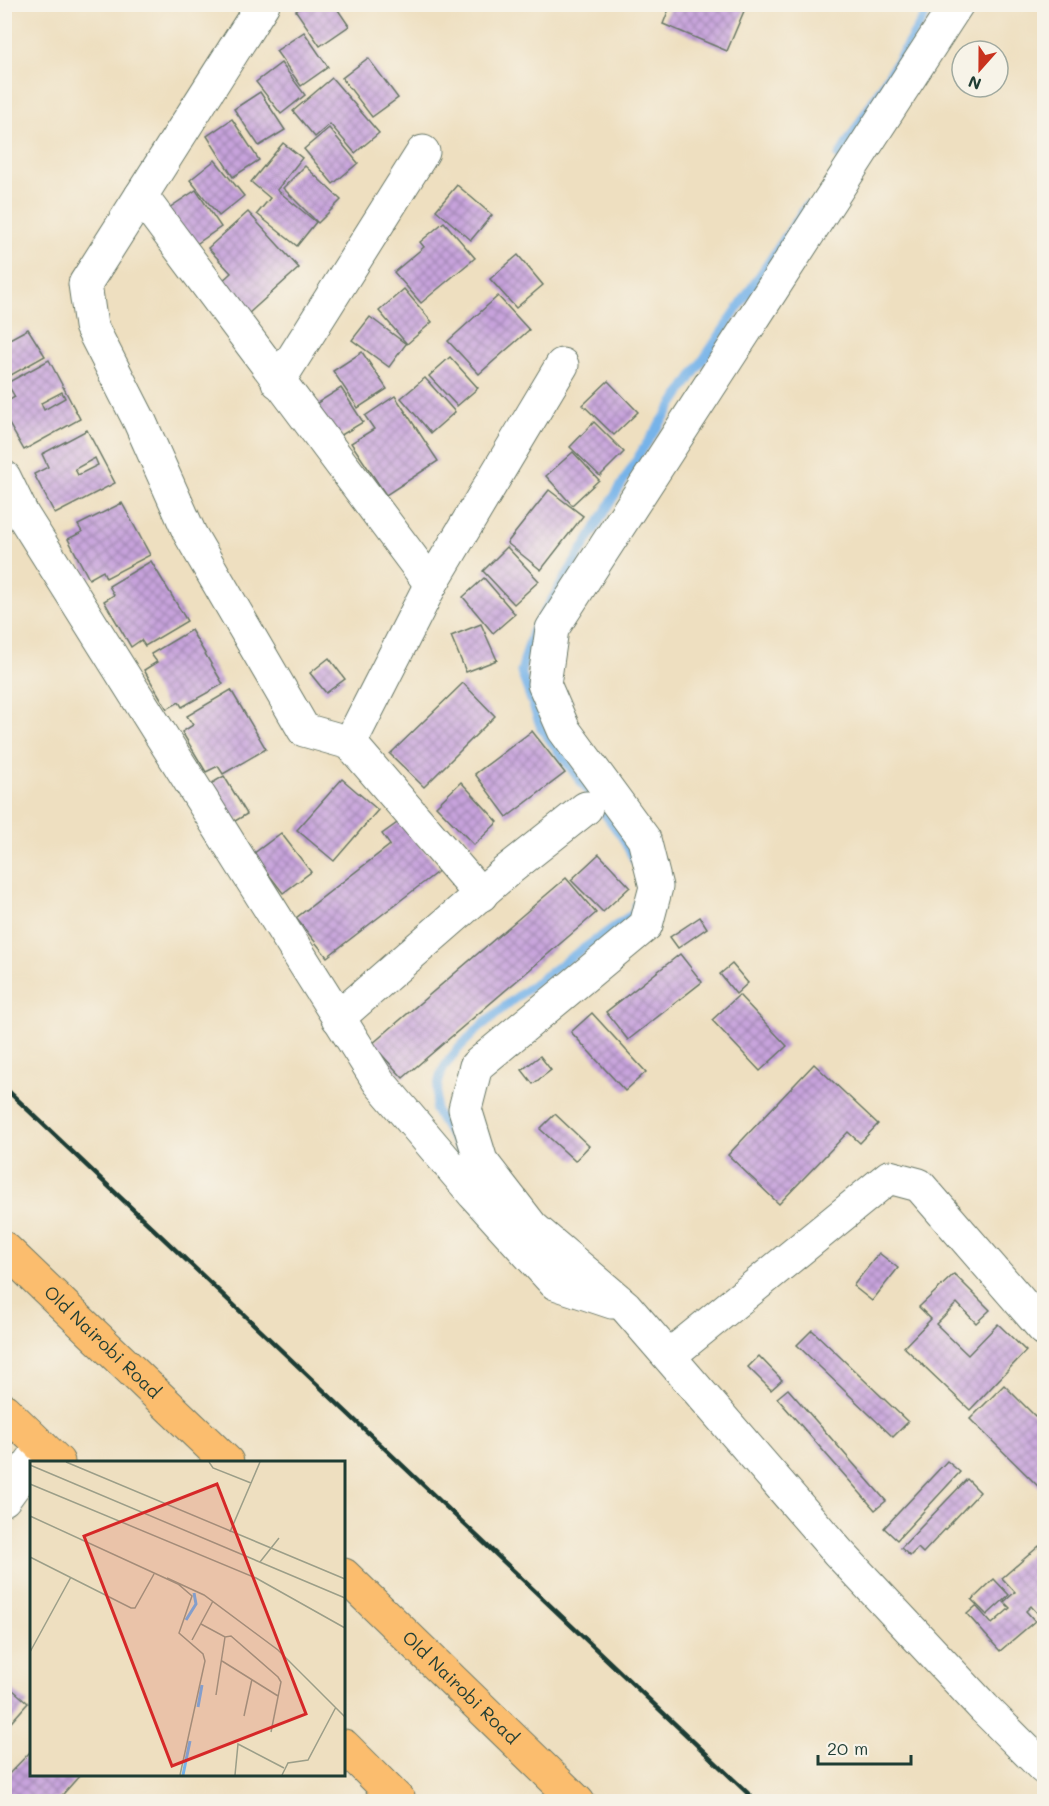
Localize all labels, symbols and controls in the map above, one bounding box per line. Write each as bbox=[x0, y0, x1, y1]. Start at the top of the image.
north arrow bbox=[950, 39, 1010, 99]
text: N bbox=[965, 71, 984, 95]
street label: Old Nairobi Road bbox=[39, 1280, 166, 1403]
inset map bbox=[30, 1461, 345, 1776]
street label: Old Nairobi Road bbox=[398, 1625, 524, 1749]
scale bar bbox=[818, 1728, 911, 1766]
text: 20 m bbox=[827, 1736, 868, 1760]

